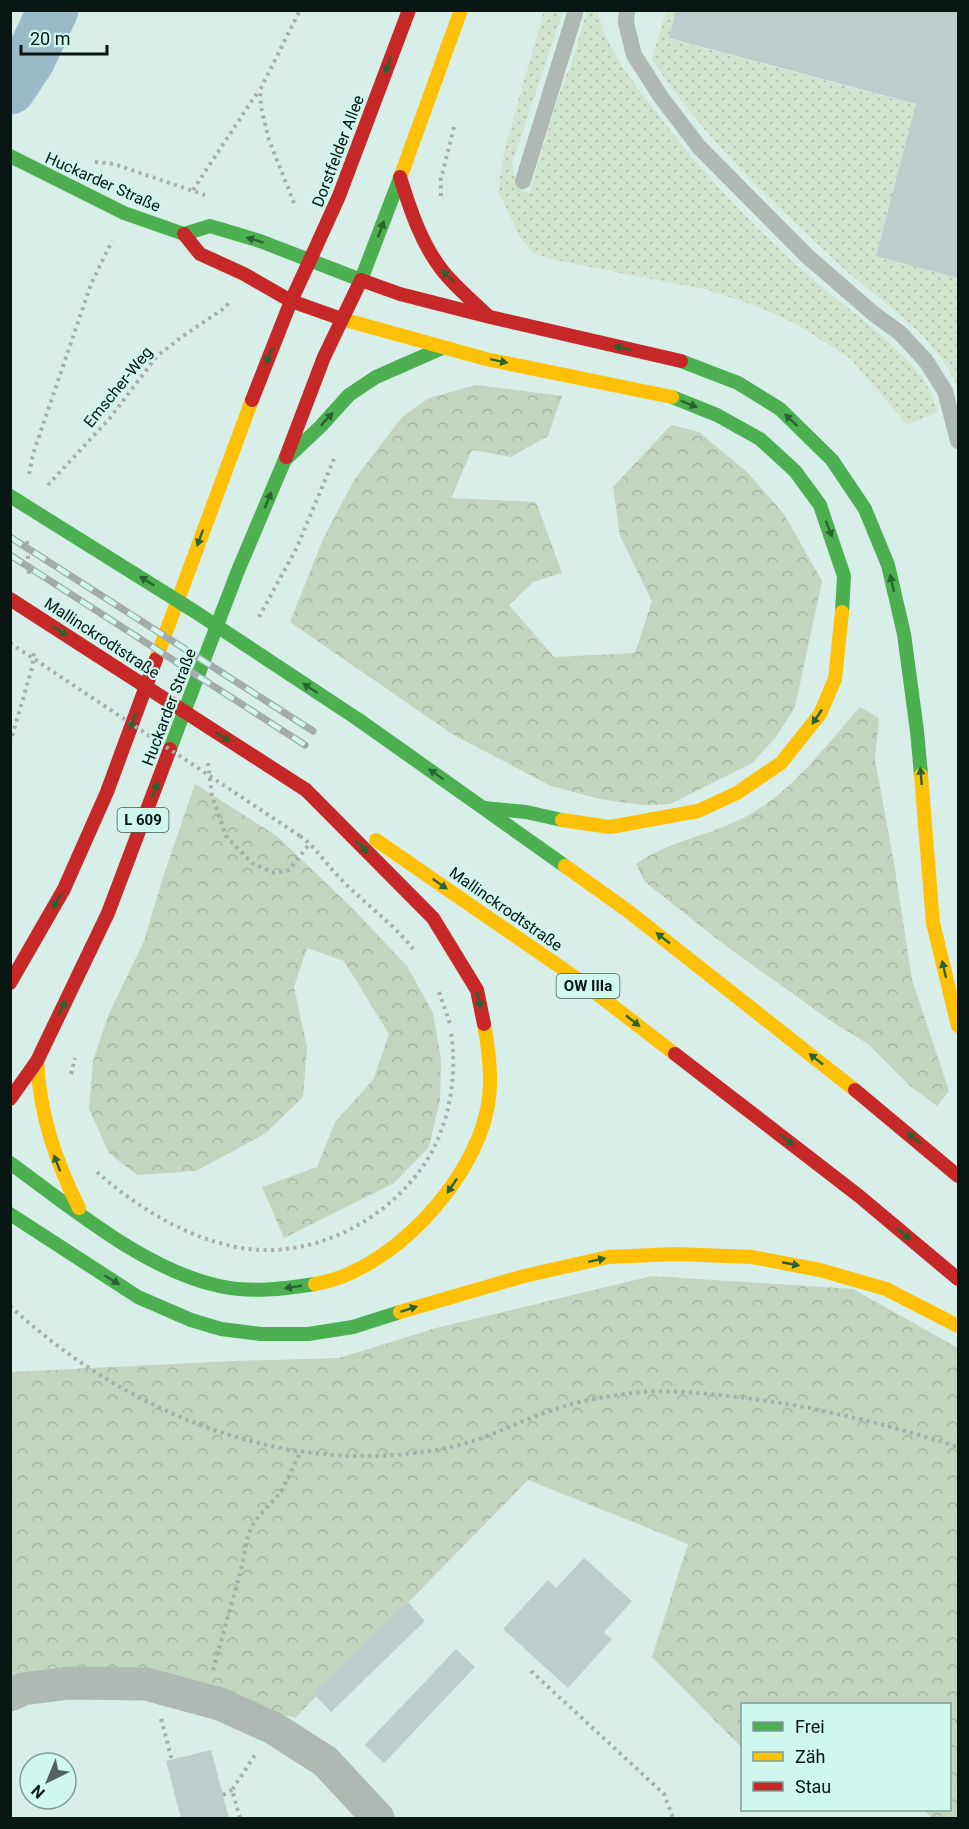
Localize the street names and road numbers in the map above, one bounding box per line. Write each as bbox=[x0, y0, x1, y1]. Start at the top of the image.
street label: Dorstfelder Allee bbox=[308, 92, 368, 210]
street label: Huckarder Straße bbox=[42, 148, 164, 216]
street label: Emscher-Weg bbox=[80, 343, 156, 431]
street label: Mallinckrodtstraße bbox=[41, 594, 163, 682]
street label: Huckarder Straße bbox=[138, 646, 200, 768]
road number: L 609 bbox=[118, 808, 168, 832]
street label: Mallinckrodtstraße bbox=[446, 863, 566, 955]
road number: OW IIIa bbox=[556, 974, 620, 998]

